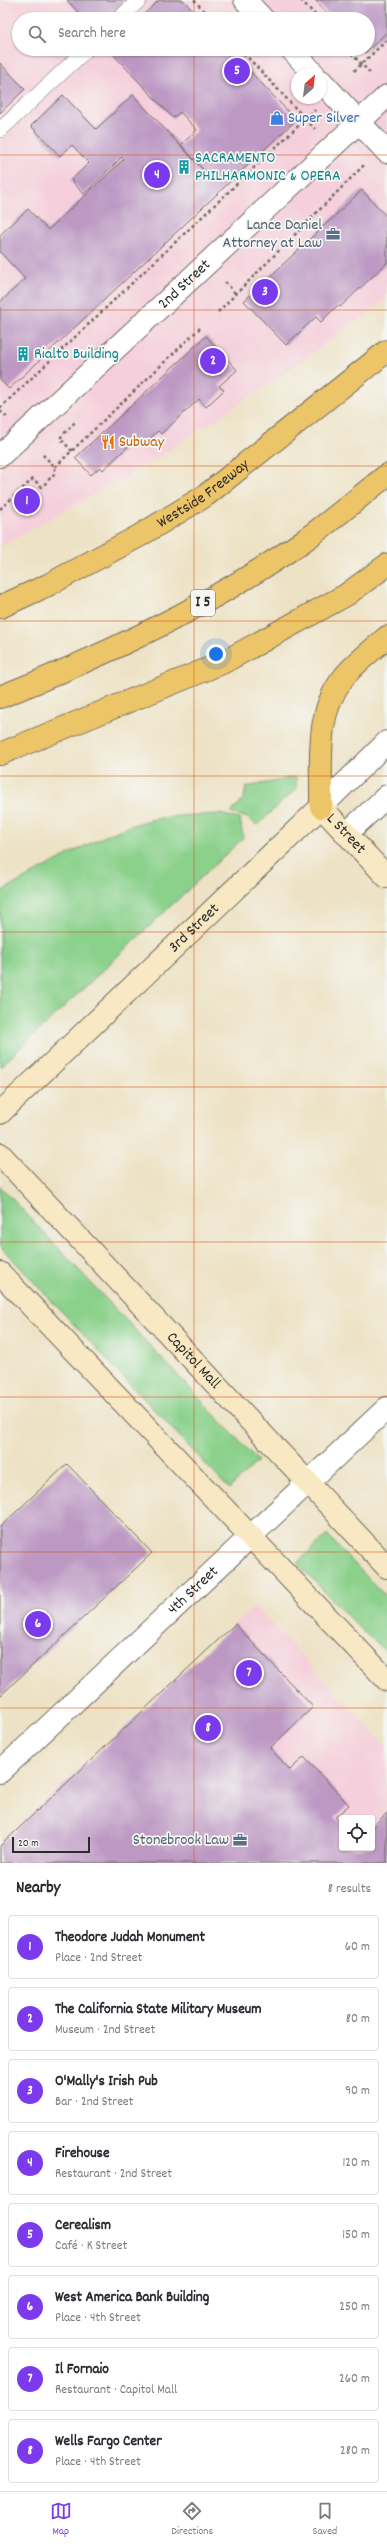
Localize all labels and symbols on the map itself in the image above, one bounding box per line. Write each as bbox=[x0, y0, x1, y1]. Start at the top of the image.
pin: 5 bbox=[224, 56, 250, 86]
north arrow bbox=[291, 68, 327, 104]
place label: Super Silver bbox=[288, 107, 359, 130]
shop icon: Super Silver bbox=[269, 110, 285, 126]
place label: SACRAMENTO PHILHARMONIC & OPERA bbox=[195, 147, 341, 188]
building icon: SACRAMENTO PHILHARMONIC & OPERA bbox=[176, 159, 192, 175]
pin: 4 bbox=[144, 160, 170, 190]
place label: Lance Daniel Attorney at Law bbox=[222, 214, 322, 255]
office icon: Lance Daniel Attorney at Law bbox=[325, 226, 341, 242]
street label: 2nd Street bbox=[153, 254, 216, 315]
pin: 3 bbox=[252, 277, 278, 307]
place label: Rialto Building bbox=[34, 343, 119, 366]
building icon: Rialto Building bbox=[15, 346, 31, 362]
pin: 2 bbox=[200, 346, 226, 376]
place label: Subway bbox=[119, 431, 165, 454]
restaurant icon: Subway bbox=[100, 434, 116, 450]
street label: Westside Freeway bbox=[152, 453, 255, 534]
pin: 1 bbox=[14, 486, 40, 516]
road number: I 5 bbox=[191, 590, 215, 616]
your location bbox=[206, 644, 226, 664]
street label: L Street bbox=[321, 808, 371, 859]
street label: 3rd Street bbox=[163, 898, 225, 958]
street label: Capitol Mall bbox=[161, 1327, 226, 1394]
street label: 4th Street bbox=[162, 1561, 224, 1620]
pin: 6 bbox=[25, 1609, 51, 1639]
pin: 7 bbox=[236, 1658, 262, 1688]
pin: 8 bbox=[195, 1713, 221, 1743]
place label: Stonebrook Law bbox=[133, 1829, 229, 1852]
office icon: Stonebrook Law bbox=[232, 1832, 248, 1848]
scale bar bbox=[12, 1835, 90, 1854]

